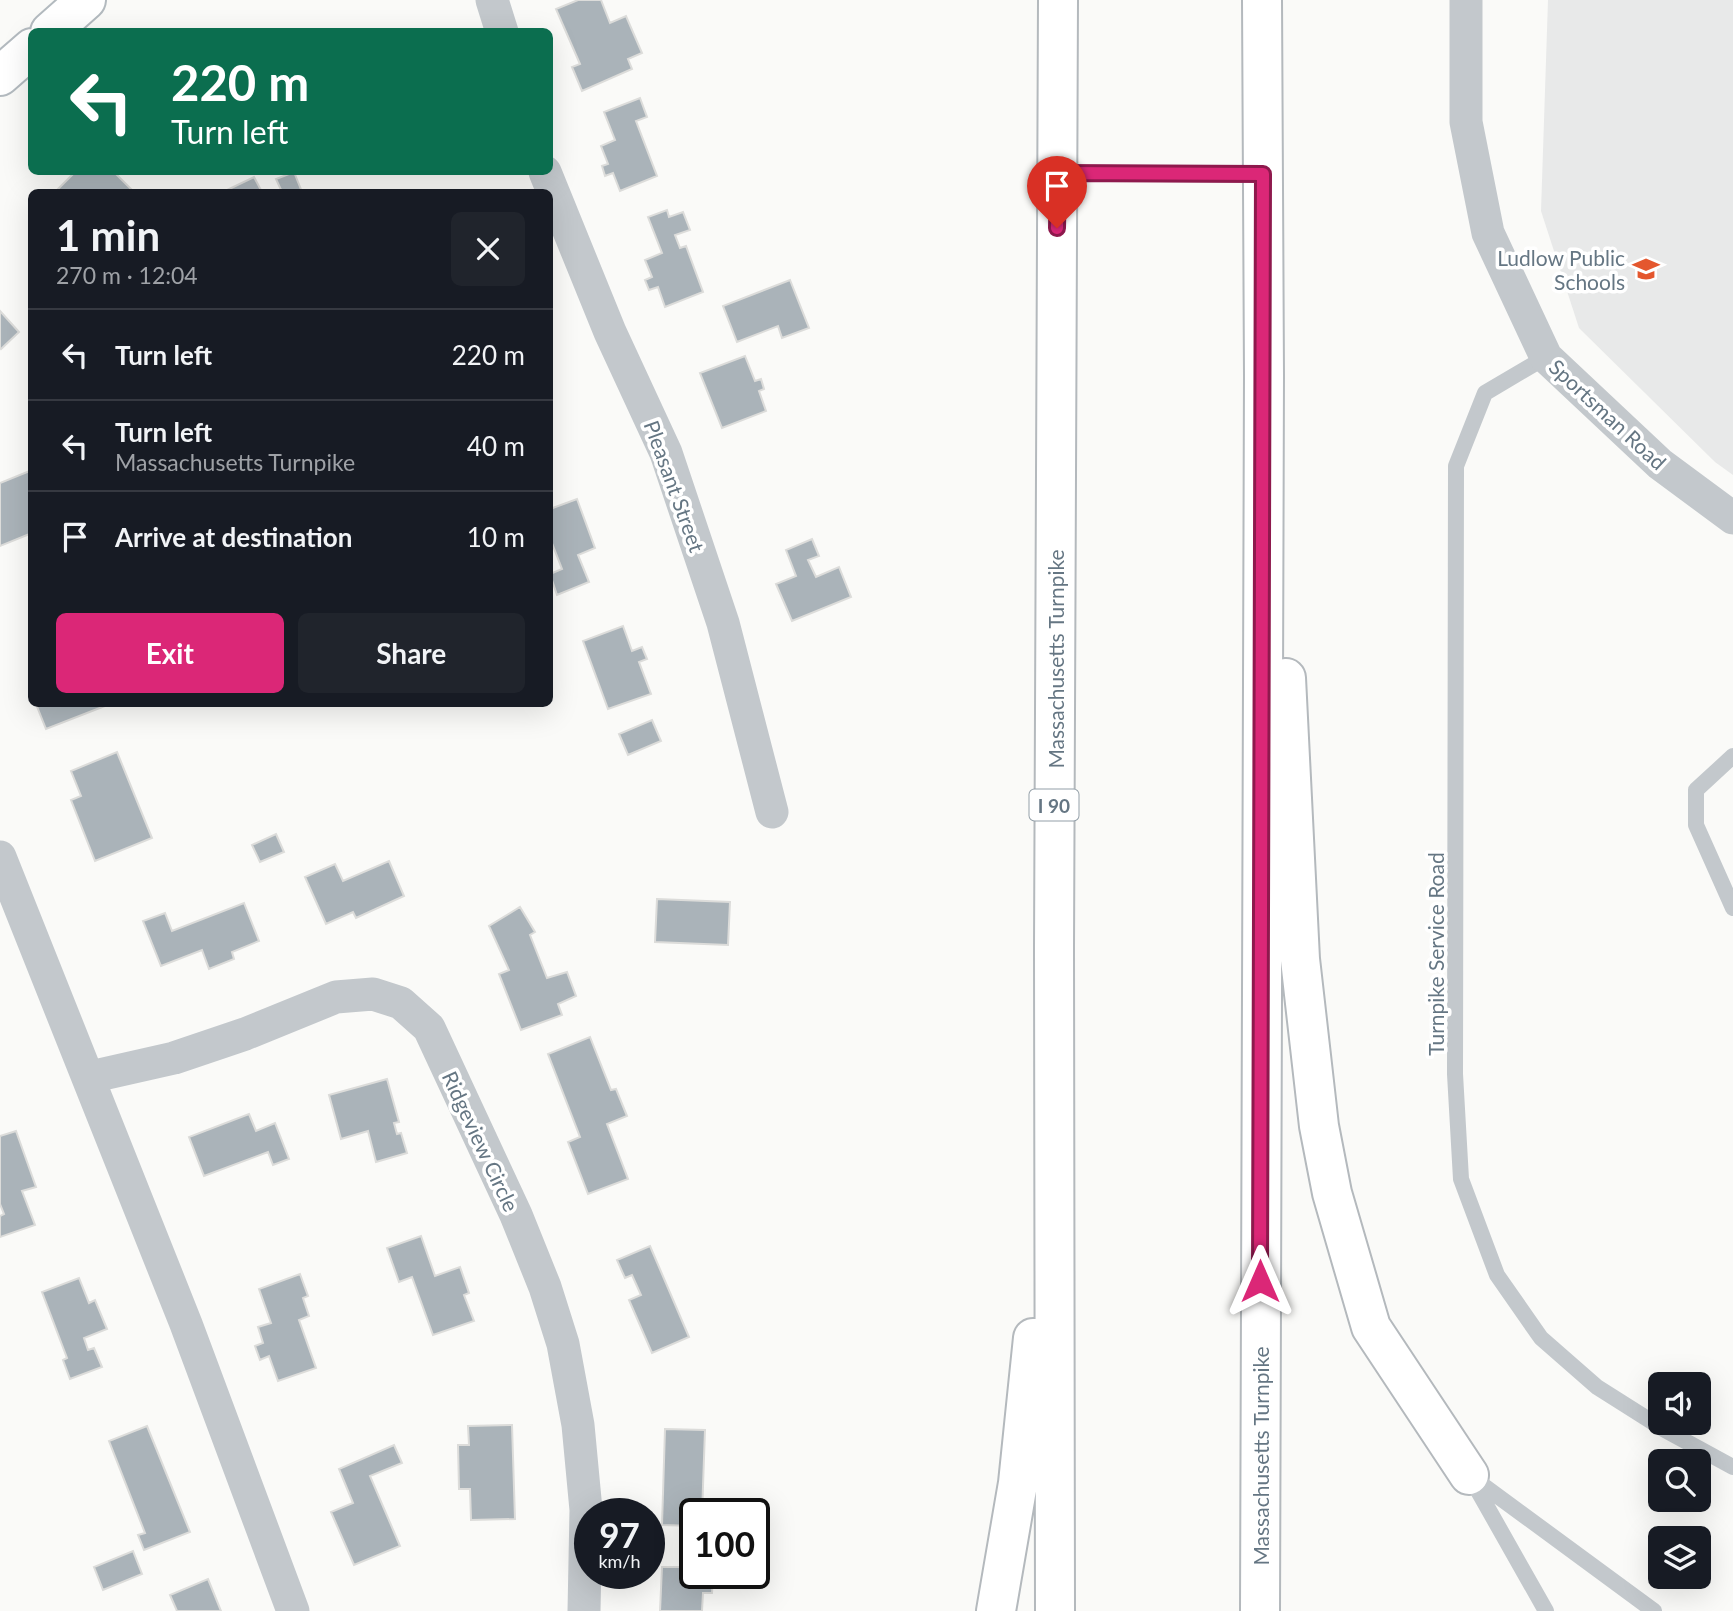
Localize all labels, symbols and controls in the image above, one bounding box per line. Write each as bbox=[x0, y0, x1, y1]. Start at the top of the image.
text: 220 m bbox=[171, 53, 309, 111]
icon: left bbox=[56, 56, 147, 147]
text: Turn left bbox=[171, 112, 288, 151]
pin bbox=[1027, 156, 1087, 228]
icon: arrive bbox=[1038, 167, 1076, 205]
text: 1 min bbox=[56, 210, 160, 260]
button: close bbox=[451, 212, 525, 286]
place label: Ludlow Public Schools bbox=[1497, 245, 1625, 294]
school or university icon: Ludlow Public Schools bbox=[1631, 254, 1661, 284]
text: 270 m · 12:04 bbox=[56, 261, 198, 289]
icon: left bbox=[56, 336, 94, 374]
text: Turn left bbox=[115, 339, 212, 371]
text: 220 m bbox=[452, 339, 525, 371]
street label: Sportsman Road bbox=[1544, 354, 1672, 474]
text: Turn left bbox=[115, 416, 212, 448]
street label: Pleasant Street bbox=[640, 417, 711, 556]
icon: left bbox=[56, 427, 94, 465]
text: 40 m bbox=[467, 430, 525, 462]
text: Massachusetts Turnpike bbox=[115, 448, 355, 476]
icon: arrive bbox=[56, 518, 94, 556]
text: Arrive at destination bbox=[115, 521, 352, 553]
text: 10 m bbox=[467, 521, 525, 553]
street label: Massachusetts Turnpike bbox=[1043, 549, 1068, 769]
button: Exit bbox=[56, 613, 284, 693]
button: Share bbox=[298, 613, 525, 693]
road number: I 90 bbox=[1030, 790, 1078, 820]
street label: Turnpike Service Road bbox=[1423, 852, 1448, 1056]
street label: Ridgeview Circle bbox=[438, 1067, 524, 1215]
position arrow bbox=[1223, 1244, 1297, 1318]
street label: Massachusetts Turnpike bbox=[1248, 1346, 1273, 1566]
map controls bbox=[1648, 1372, 1711, 1589]
button: sound bbox=[1648, 1372, 1711, 1435]
button: search bbox=[1648, 1449, 1711, 1512]
speed limit sign: 100 bbox=[679, 1498, 770, 1589]
text: 97 bbox=[599, 1513, 640, 1555]
button: layers bbox=[1648, 1526, 1711, 1589]
text: km/h bbox=[598, 1550, 641, 1572]

